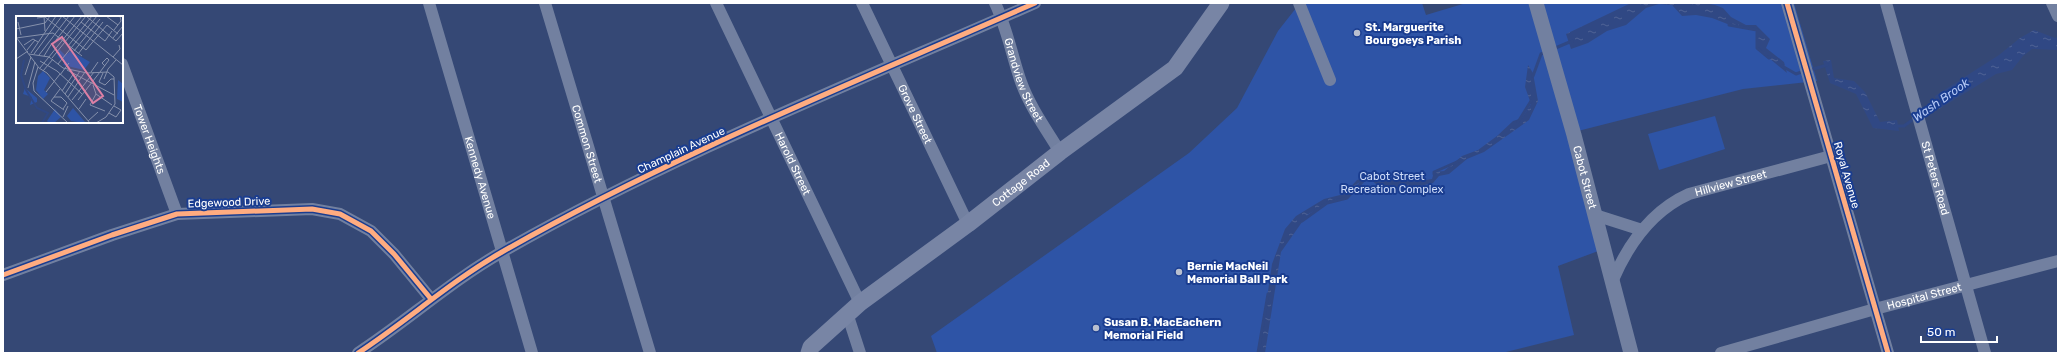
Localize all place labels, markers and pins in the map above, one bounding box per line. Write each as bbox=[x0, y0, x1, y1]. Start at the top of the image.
place label: St. Marguerite Bourgoeys Parish bbox=[1365, 21, 1461, 47]
marker: St. Marguerite Bourgoeys Parish bbox=[1352, 28, 1362, 38]
place label: Bernie MacNeil Memorial Ball Park bbox=[1187, 260, 1288, 286]
marker: Bernie MacNeil Memorial Ball Park bbox=[1174, 267, 1184, 277]
place label: Susan B. MacEachern Memorial Field bbox=[1104, 316, 1221, 342]
marker: Susan B. MacEachern Memorial Field bbox=[1091, 323, 1101, 333]

